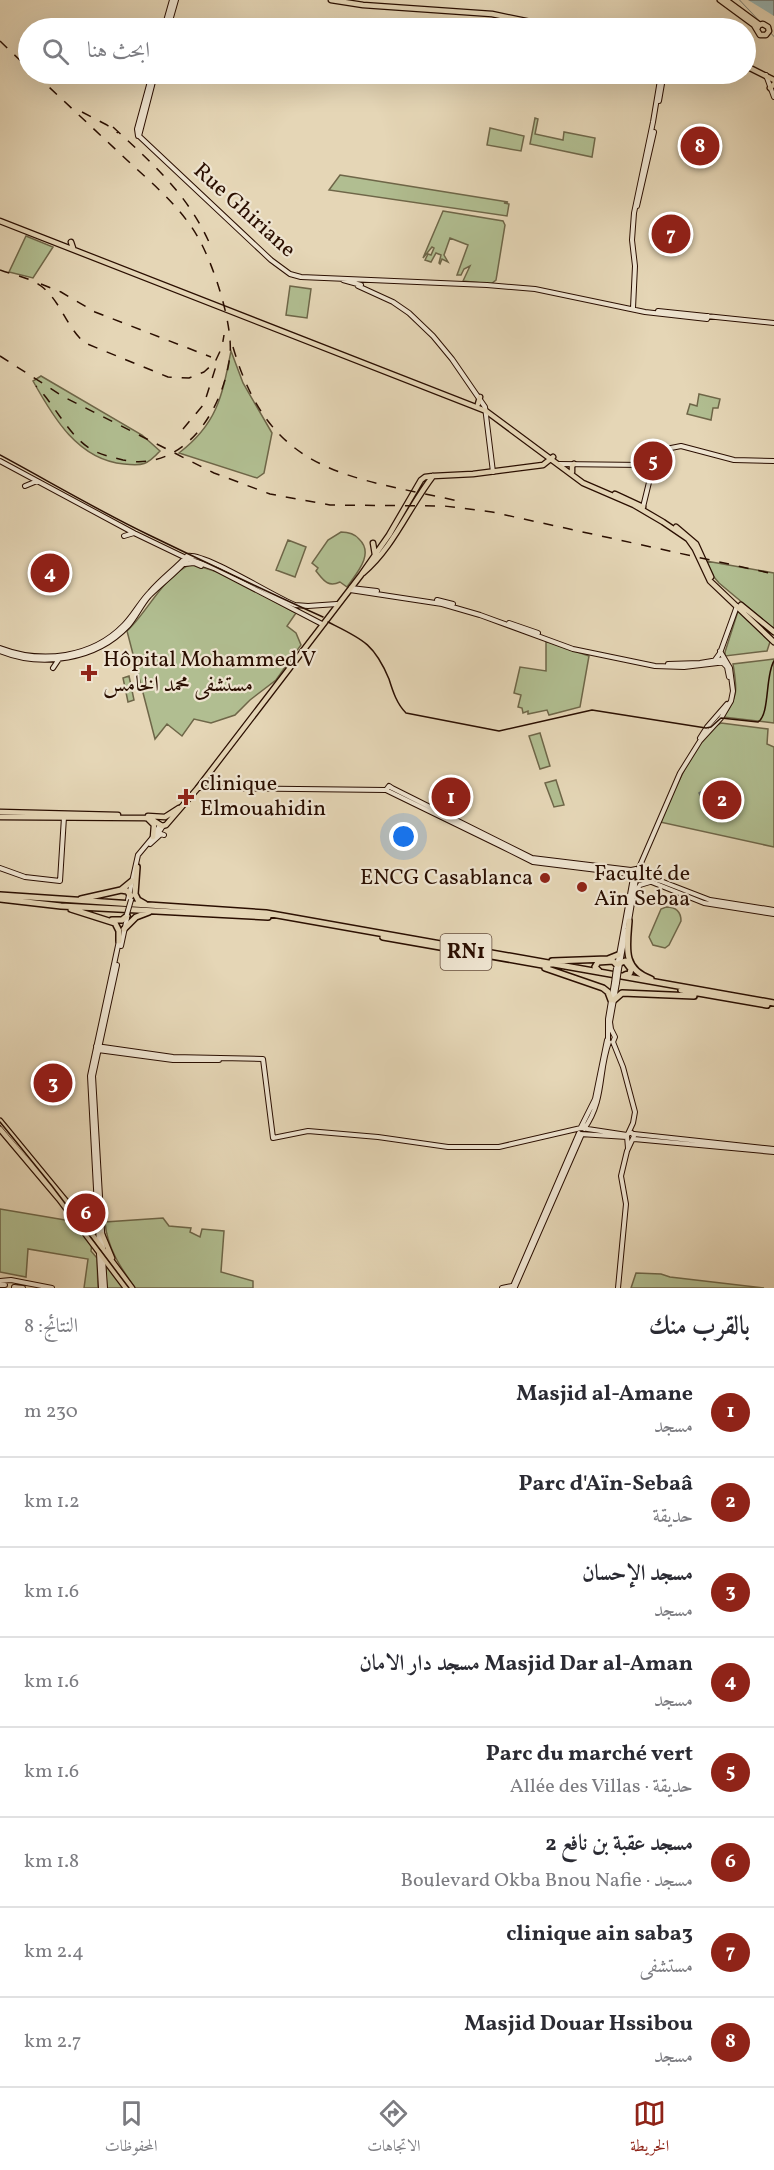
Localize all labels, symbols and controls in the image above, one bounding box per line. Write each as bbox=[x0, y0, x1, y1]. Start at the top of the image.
search box bbox=[18, 18, 756, 84]
icon: search bbox=[39, 35, 72, 68]
text: ابحث هنا bbox=[87, 36, 150, 67]
pin: 8 bbox=[680, 124, 720, 168]
street label: Rue Ghiriane bbox=[186, 157, 302, 265]
pin: 7 bbox=[652, 212, 690, 256]
pin: 5 bbox=[634, 438, 672, 484]
pin: 4 bbox=[31, 550, 70, 596]
place label: Hôpital Mohammed V مستشفى محمد الخامس bbox=[103, 645, 316, 701]
marker: Hôpital Mohammed V مستشفى محمد الخامس bbox=[80, 664, 98, 682]
place label: clinique Elmouahidin bbox=[200, 769, 326, 825]
pin: 1 bbox=[432, 774, 470, 820]
pin: 2 bbox=[702, 778, 742, 822]
marker: clinique Elmouahidin bbox=[177, 788, 195, 806]
your location bbox=[389, 822, 418, 851]
place label: Faculté de Aïn Sebaa bbox=[594, 859, 690, 915]
place label: ENCG Casablanca bbox=[360, 863, 533, 894]
marker: ENCG Casablanca bbox=[538, 871, 552, 885]
marker: Faculté de Aïn Sebaa bbox=[575, 880, 589, 894]
road number: RN1 bbox=[440, 934, 492, 970]
pin: 3 bbox=[34, 1060, 72, 1106]
pin: 6 bbox=[66, 1190, 106, 1236]
text: بالقرب منك bbox=[649, 1309, 750, 1345]
text: النتائج: 8 bbox=[24, 1313, 78, 1341]
text: Masjid al-Amane bbox=[516, 1379, 693, 1410]
text: 230 m bbox=[24, 1398, 78, 1426]
text: 1 bbox=[726, 1398, 735, 1426]
text: مسجد bbox=[654, 1413, 693, 1441]
text: Parc d'Aïn-Sebaâ bbox=[518, 1469, 693, 1500]
text: 1.2 km bbox=[24, 1488, 80, 1516]
text: 2 bbox=[725, 1488, 736, 1516]
text: حديقة bbox=[653, 1503, 693, 1531]
text: مسجد الإحسان bbox=[582, 1559, 693, 1590]
text: 1.6 km bbox=[24, 1578, 79, 1606]
text: 3 bbox=[725, 1578, 736, 1606]
text: مسجد bbox=[654, 1597, 693, 1625]
text: Masjid Dar al-Aman مسجد دار الامان bbox=[359, 1649, 693, 1680]
text: 1.6 km bbox=[24, 1668, 79, 1696]
text: 4 bbox=[724, 1668, 737, 1696]
text: مسجد bbox=[654, 1687, 693, 1715]
text: Parc du marché vert bbox=[486, 1739, 693, 1770]
text: 1.6 km bbox=[24, 1758, 79, 1786]
text: 5 bbox=[726, 1758, 735, 1786]
text: حديقة · Allée des Villas bbox=[510, 1773, 693, 1801]
text: مسجد عقبة بن نافع 2 bbox=[545, 1829, 693, 1860]
text: 1.8 km bbox=[24, 1848, 79, 1876]
text: 6 bbox=[725, 1848, 736, 1876]
text: مسجد · Boulevard Okba Bnou Nafie bbox=[400, 1867, 693, 1895]
text: clinique ain saba3 bbox=[506, 1919, 693, 1950]
text: 2.4 km bbox=[24, 1938, 84, 1966]
text: 7 bbox=[726, 1938, 735, 1966]
text: مستشفى bbox=[640, 1953, 693, 1981]
text: Masjid Douar Hssibou bbox=[464, 2009, 693, 2040]
text: 2.7 km bbox=[24, 2028, 81, 2056]
text: 8 bbox=[725, 2028, 736, 2056]
text: مسجد bbox=[654, 2043, 693, 2071]
tab: المحفوظات bbox=[105, 2097, 158, 2161]
tab: الاتجاهات bbox=[367, 2097, 421, 2161]
tab: الخريطة bbox=[630, 2097, 669, 2161]

